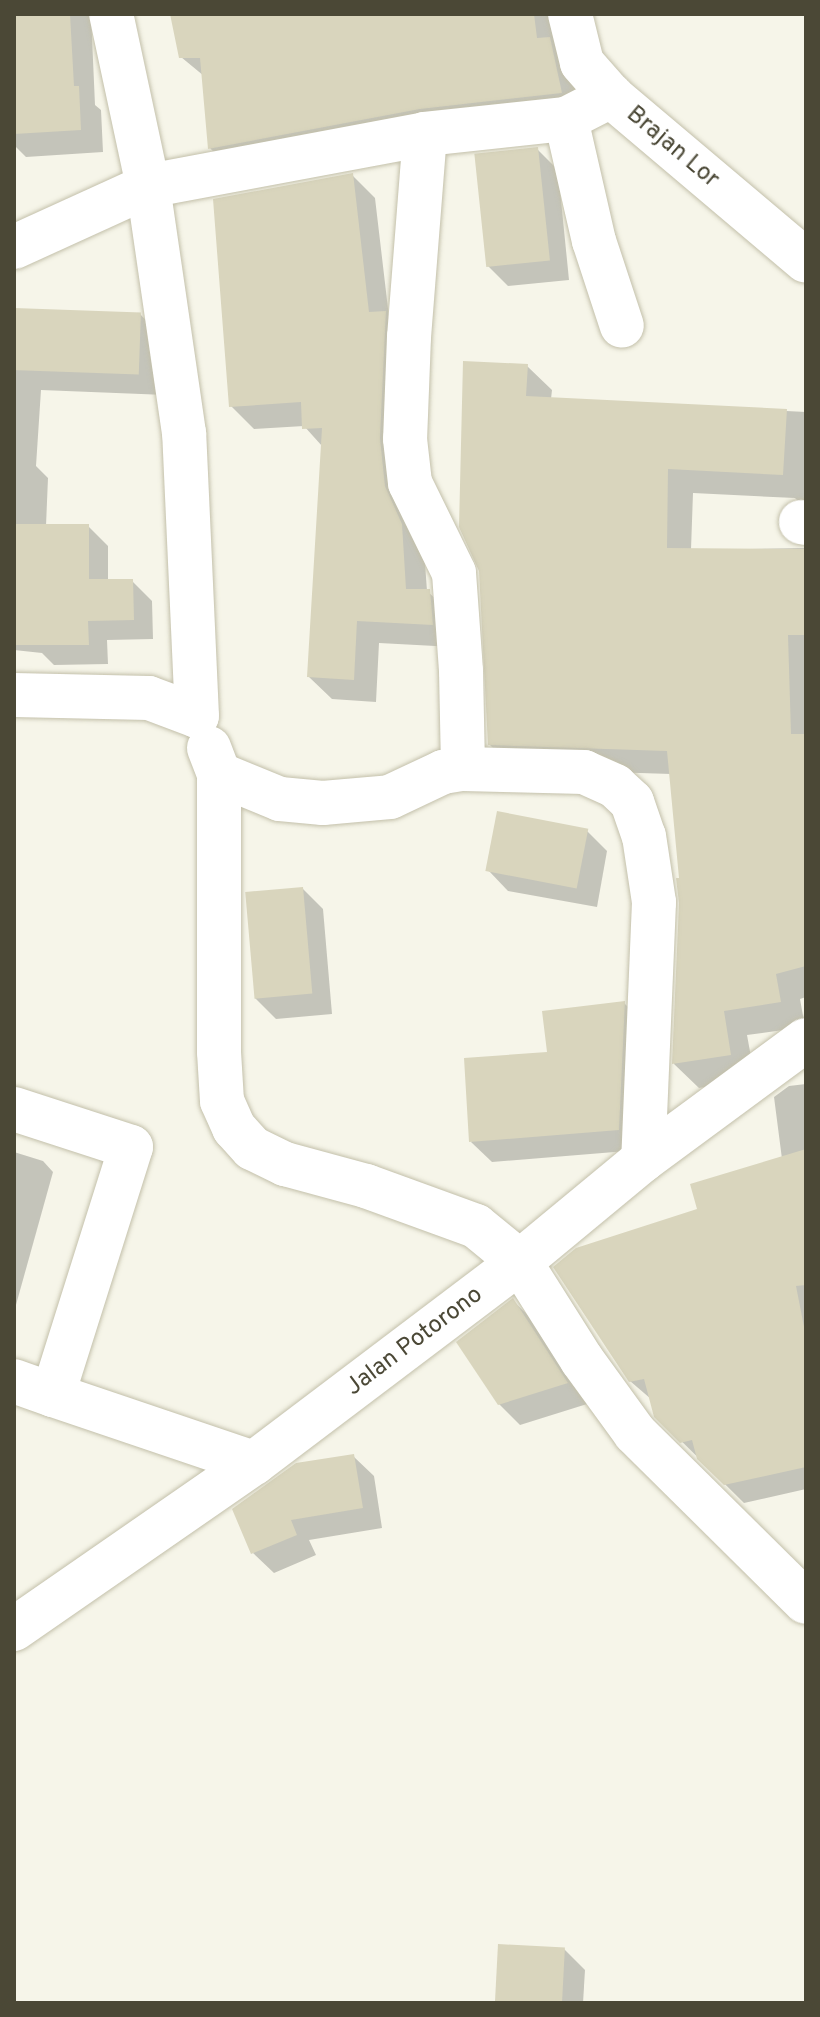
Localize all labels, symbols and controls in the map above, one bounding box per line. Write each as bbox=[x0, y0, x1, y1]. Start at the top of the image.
street label: Brajan Lor bbox=[620, 101, 724, 195]
street label: Jalan Potorono bbox=[341, 1281, 489, 1403]

